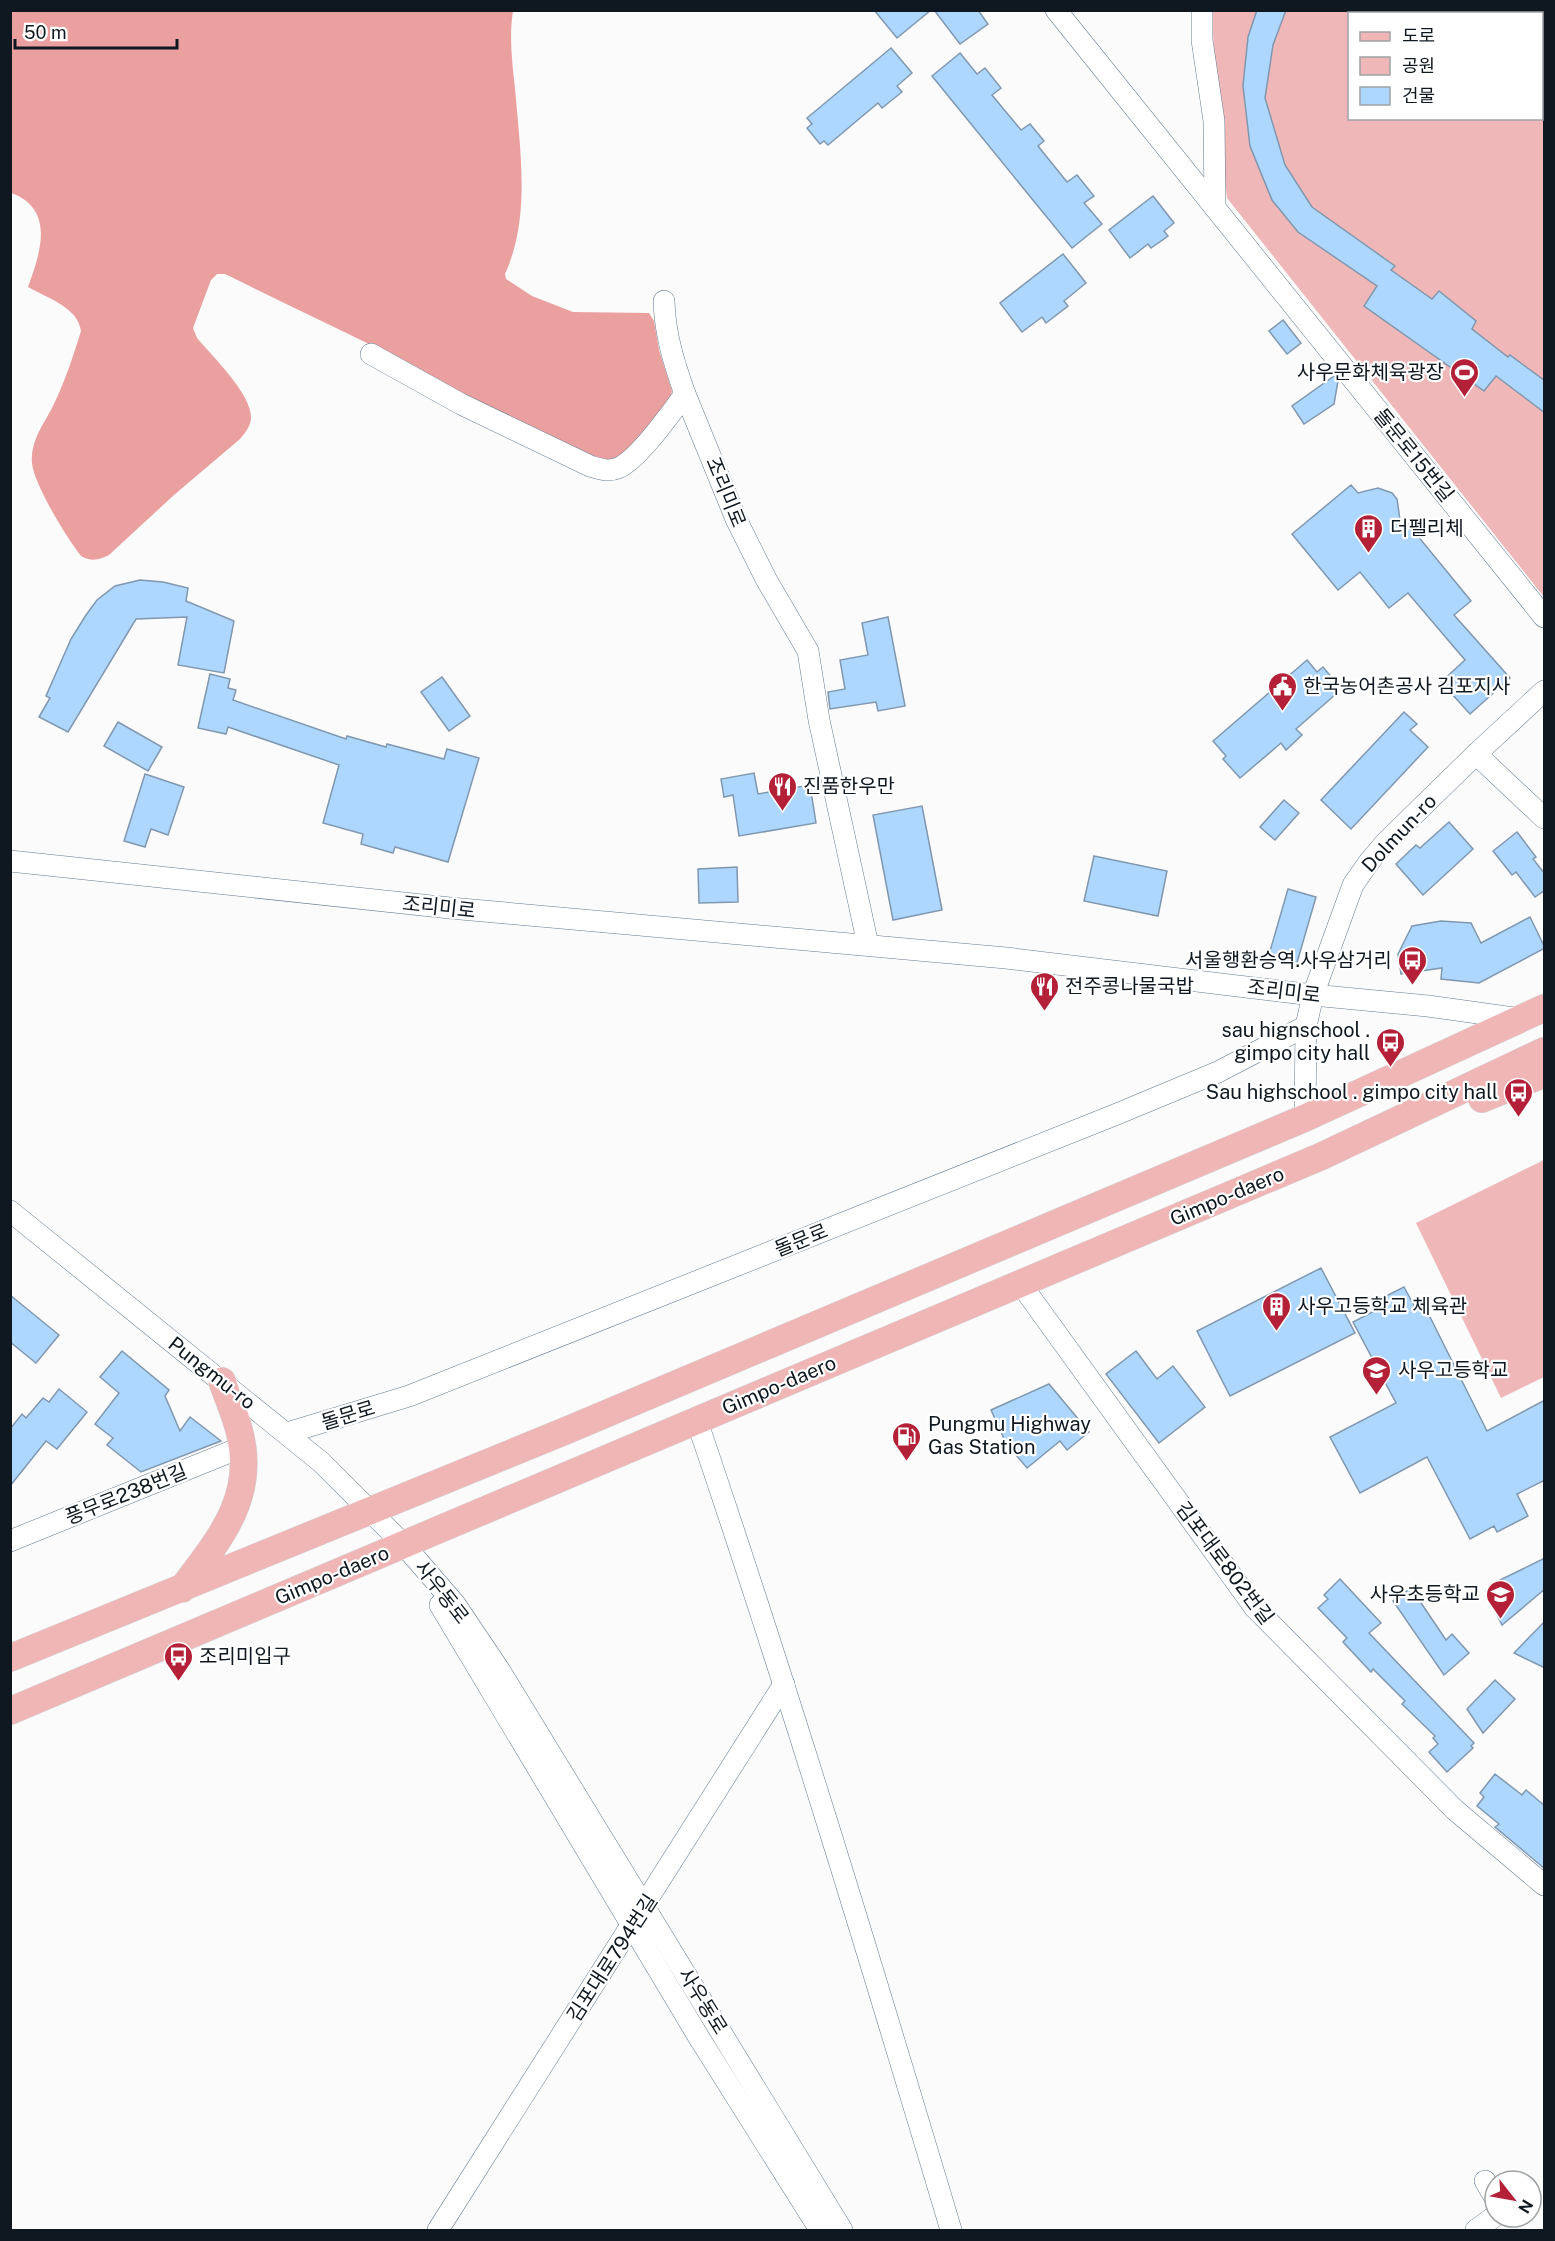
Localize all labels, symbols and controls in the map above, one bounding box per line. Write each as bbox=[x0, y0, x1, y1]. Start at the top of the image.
scale bar bbox=[15, 12, 177, 50]
legend bbox=[1348, 12, 1543, 120]
text: 50 m bbox=[24, 22, 67, 43]
text: 도로 bbox=[1402, 25, 1435, 46]
text: 공원 bbox=[1402, 55, 1435, 76]
text: 건물 bbox=[1402, 85, 1435, 106]
sports icon: 사우문화체육광장 bbox=[1449, 356, 1481, 398]
place label: 사우문화체육광장 bbox=[1297, 360, 1444, 384]
street label: 돌문로15번길 bbox=[1369, 404, 1459, 506]
street label: 조리미로 bbox=[701, 453, 751, 531]
building icon: 더펠리체 bbox=[1353, 512, 1385, 554]
place label: 더펠리체 bbox=[1390, 516, 1464, 540]
public building icon: 한국농어촌공사 김포지사 bbox=[1266, 670, 1298, 712]
place label: 한국농어촌공사 김포지사 bbox=[1303, 674, 1510, 698]
restaurant icon: 진품한우만 bbox=[766, 770, 798, 812]
place label: 진품한우만 bbox=[803, 774, 895, 798]
street label: Dolmun-ro bbox=[1357, 789, 1441, 877]
street label: 조리미로 bbox=[401, 891, 477, 923]
bus stop icon: 서울행환승역.사우삼거리 bbox=[1397, 944, 1429, 986]
place label: 서울행환승역.사우삼거리 bbox=[1185, 948, 1392, 972]
restaurant icon: 전주콩나물국밥 bbox=[1028, 970, 1060, 1012]
place label: 전주콩나물국밥 bbox=[1065, 974, 1194, 998]
street label: 조리미로 bbox=[1246, 975, 1322, 1007]
place label: sau hignschool . gimpo city hall bbox=[1222, 1018, 1370, 1065]
bus stop icon: sau hignschool . gimpo city hall bbox=[1375, 1026, 1407, 1068]
bus stop icon: Sau highschool . gimpo city hall bbox=[1503, 1076, 1535, 1118]
place label: Sau highschool . gimpo city hall bbox=[1206, 1080, 1498, 1104]
street label: Gimpo-daero bbox=[1166, 1161, 1288, 1231]
street label: 돌문로 bbox=[771, 1219, 831, 1261]
building icon: 사우고등학교 체육관 bbox=[1260, 1290, 1292, 1332]
place label: 사우고등학교 체육관 bbox=[1297, 1294, 1467, 1318]
street label: Pungmu-ro bbox=[164, 1332, 260, 1414]
street label: Gimpo-daero bbox=[718, 1350, 840, 1420]
school or university icon: 사우고등학교 bbox=[1361, 1354, 1393, 1396]
place label: 사우고등학교 bbox=[1398, 1358, 1508, 1382]
street label: 돌문로 bbox=[318, 1395, 378, 1435]
place label: Pungmu Highway Gas Station bbox=[928, 1412, 1091, 1459]
fuel station icon: Pungmu Highway Gas Station bbox=[891, 1420, 923, 1462]
street label: 풍무로238번길 bbox=[62, 1459, 190, 1529]
street label: 김포대로802번길 bbox=[1171, 1497, 1279, 1629]
street label: Gimpo-daero bbox=[271, 1540, 393, 1610]
street label: 사우동로 bbox=[410, 1556, 474, 1628]
school or university icon: 사우초등학교 bbox=[1485, 1578, 1517, 1620]
place label: 사우초등학교 bbox=[1370, 1582, 1480, 1606]
bus stop icon: 조리미입구 bbox=[162, 1640, 194, 1682]
place label: 조리미입구 bbox=[199, 1644, 291, 1668]
street label: 김포대로794번길 bbox=[562, 1890, 662, 2026]
street label: 사우동로 bbox=[673, 1963, 733, 2039]
north arrow bbox=[1483, 2169, 1543, 2229]
text: N bbox=[1514, 2196, 1537, 2217]

